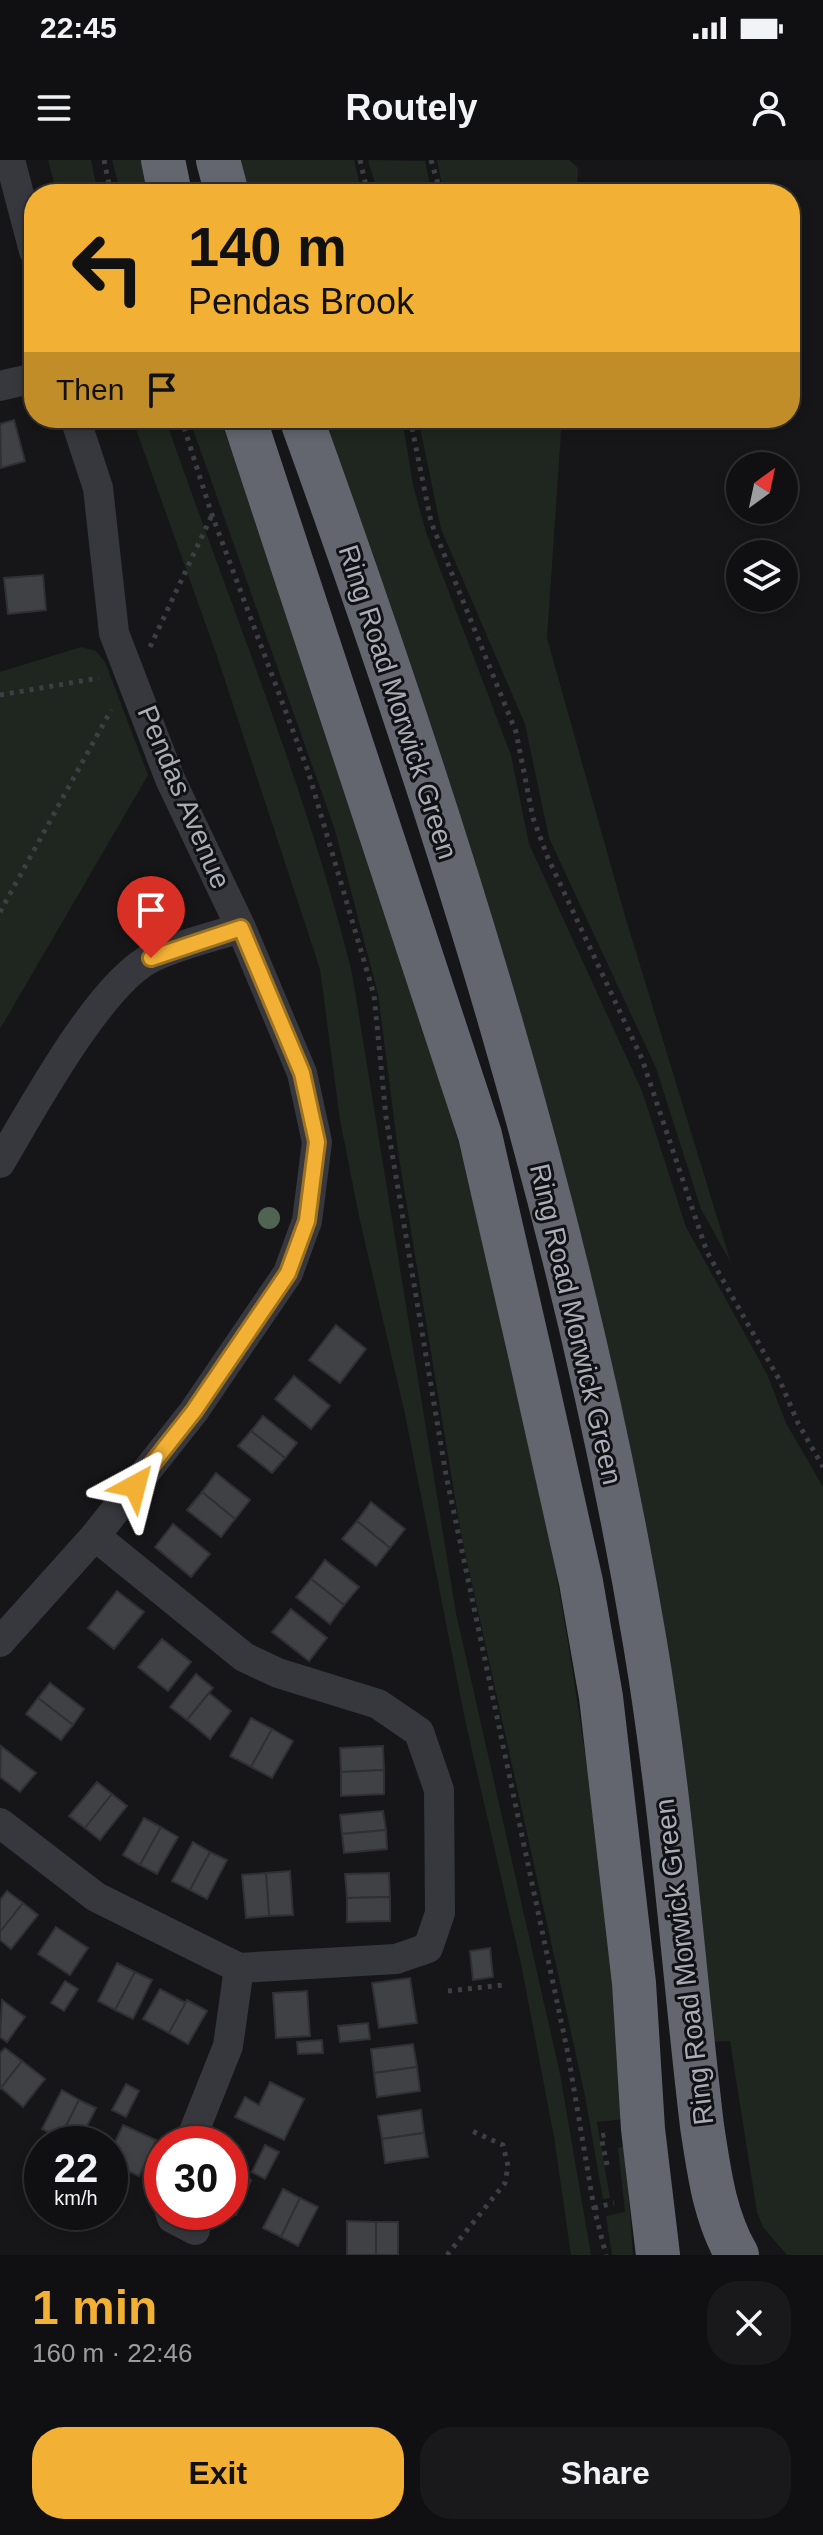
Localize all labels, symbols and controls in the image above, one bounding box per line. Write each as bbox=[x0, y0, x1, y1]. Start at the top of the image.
text: 22:45 bbox=[40, 11, 117, 44]
icon: menu bbox=[32, 86, 76, 130]
icon: person bbox=[747, 86, 791, 130]
text: Routely bbox=[345, 87, 478, 128]
text: 140 m bbox=[188, 215, 347, 278]
icon: left bbox=[56, 216, 160, 320]
text: Pendas Brook bbox=[188, 281, 414, 322]
icon: arrive bbox=[140, 368, 184, 412]
text: Then bbox=[56, 373, 124, 406]
north arrow bbox=[726, 452, 798, 524]
map controls bbox=[726, 452, 798, 612]
button: layers bbox=[726, 540, 798, 612]
street label: Ring Road Morwick Green bbox=[333, 541, 463, 863]
street label: Pendas Avenue bbox=[132, 701, 236, 893]
pin bbox=[117, 876, 185, 958]
icon: arrive bbox=[129, 888, 173, 932]
street label: Ring Road Morwick Green bbox=[524, 1161, 628, 1487]
position arrow bbox=[93, 1444, 177, 1528]
street label: Ring Road Morwick Green bbox=[649, 1797, 719, 2127]
speed limit sign: 30 bbox=[144, 2126, 248, 2230]
text: 22 bbox=[54, 2146, 98, 2190]
text: km/h bbox=[54, 2187, 98, 2209]
text: 1 min bbox=[32, 2281, 157, 2334]
button: close bbox=[707, 2281, 791, 2365]
text: 160 m · 22:46 bbox=[32, 2338, 192, 2368]
button: Exit bbox=[32, 2427, 404, 2519]
button: Share bbox=[420, 2427, 791, 2519]

